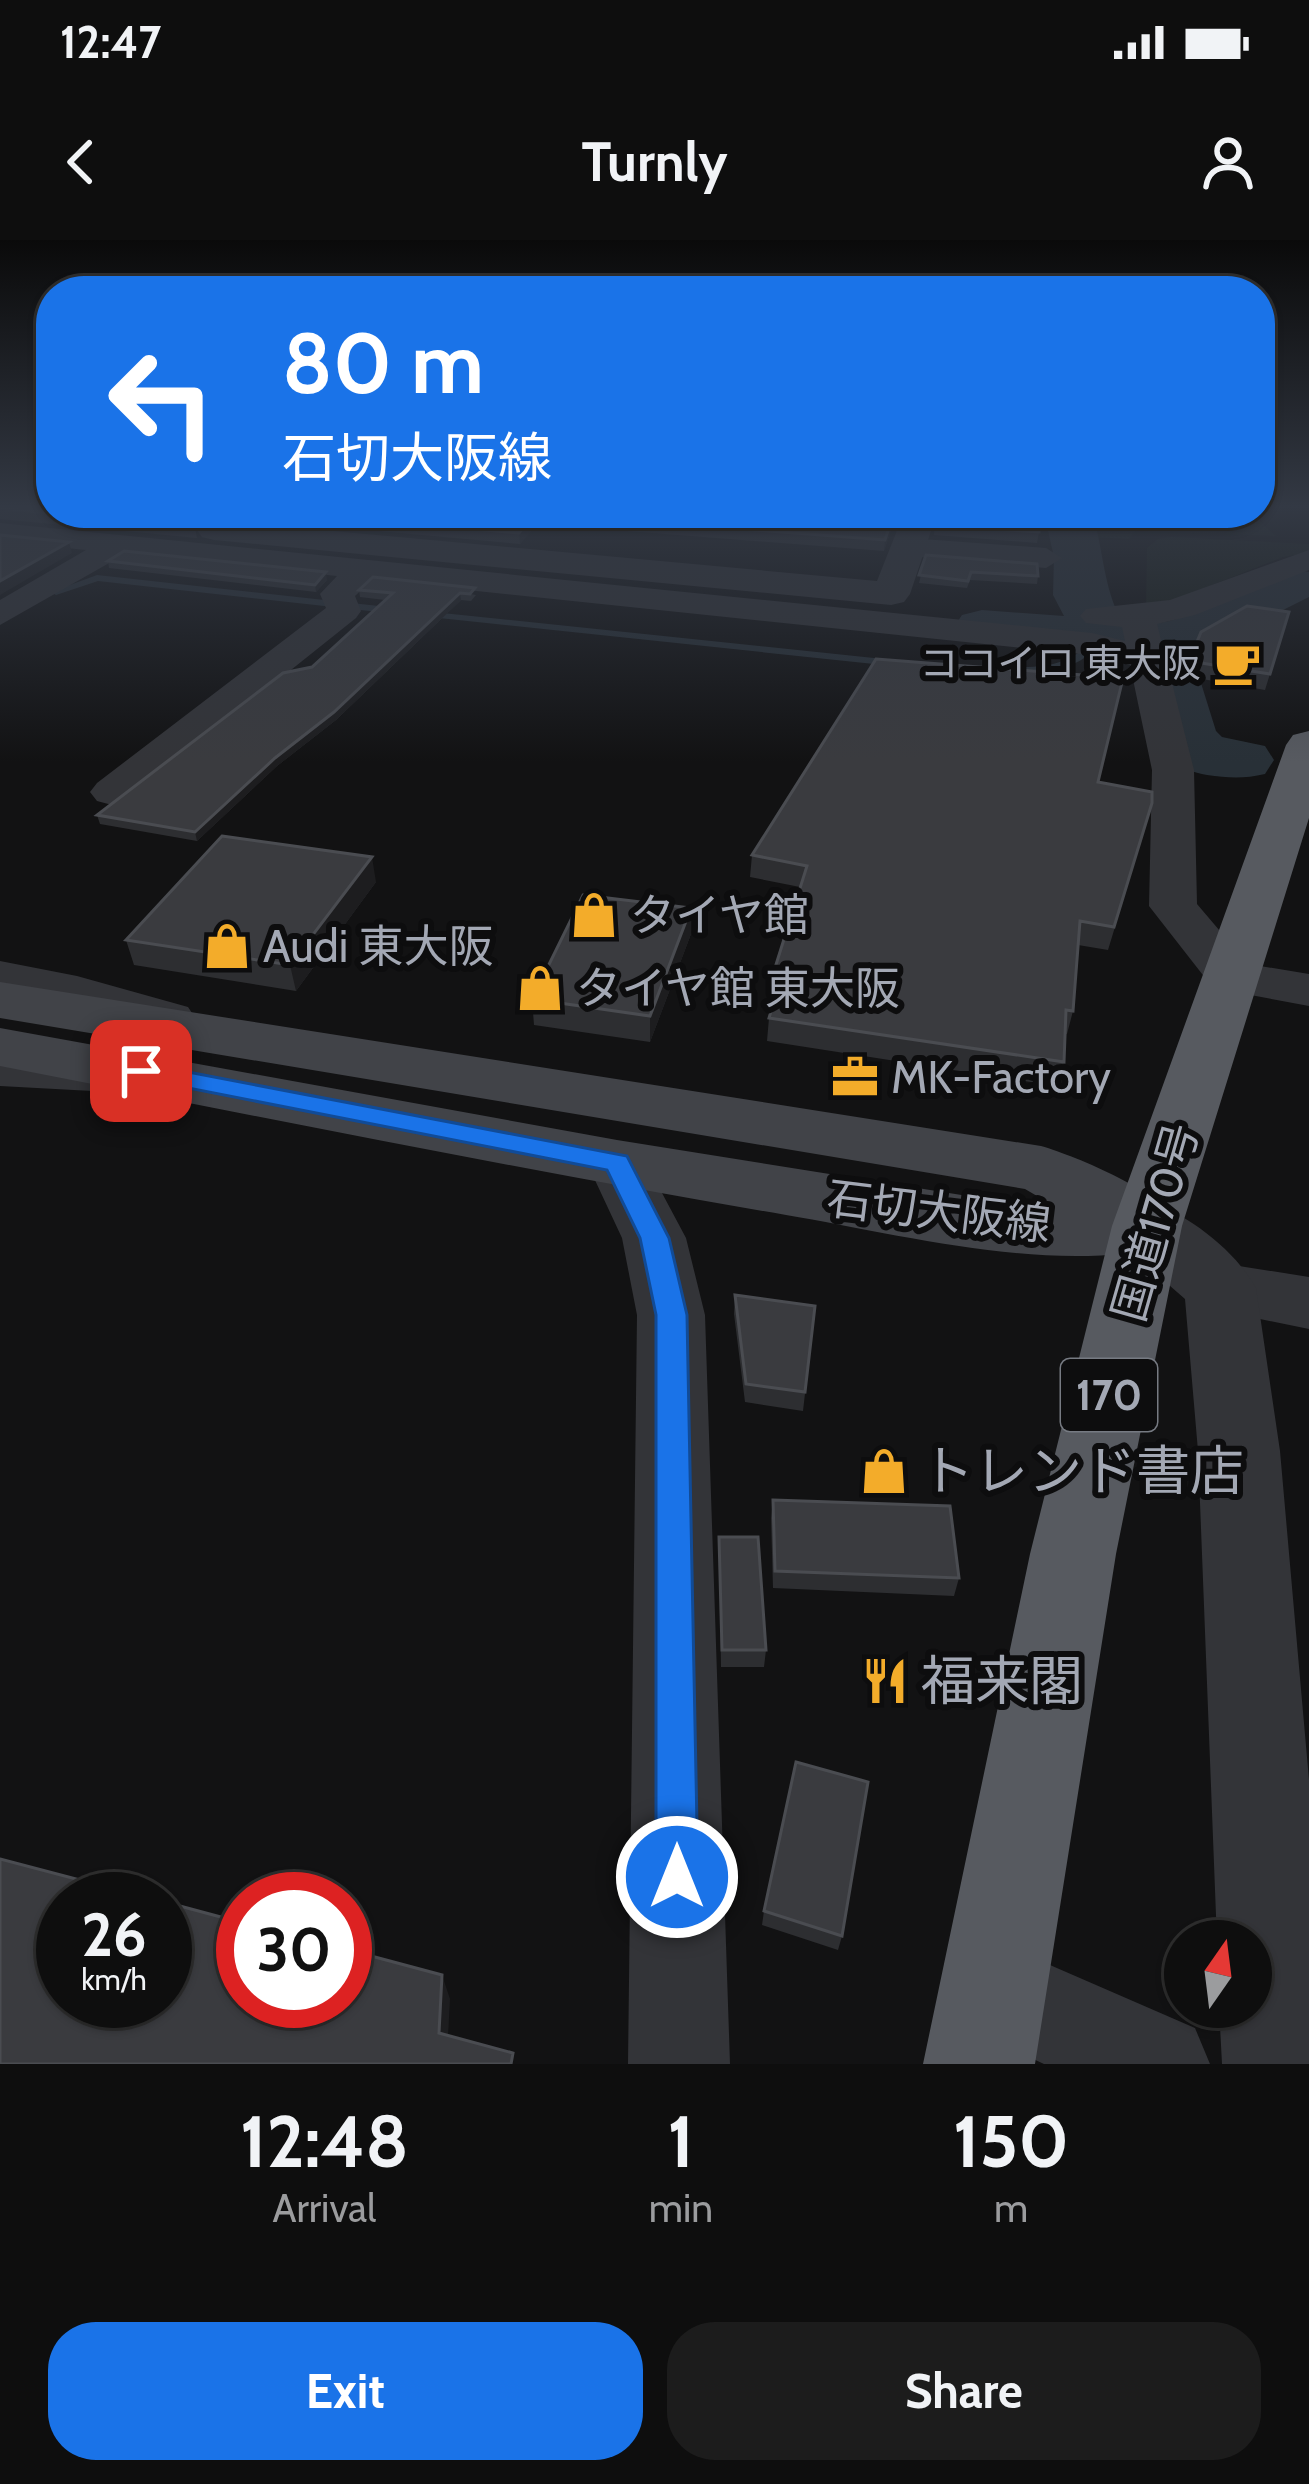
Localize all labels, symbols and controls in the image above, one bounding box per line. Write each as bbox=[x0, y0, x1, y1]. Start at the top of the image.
text: 12:47 bbox=[60, 15, 161, 69]
icon: back bbox=[48, 129, 114, 195]
text: Turnly bbox=[582, 129, 727, 195]
icon: person bbox=[1195, 129, 1261, 195]
text: 80 m bbox=[282, 312, 484, 414]
icon: left bbox=[84, 324, 240, 480]
text: 石切大阪線 bbox=[282, 425, 552, 491]
cafe icon: ココイロ 東大阪 bbox=[1212, 638, 1262, 688]
place label: ココイロ 東大阪 bbox=[919, 639, 1201, 687]
place label: タイヤ館 bbox=[630, 888, 809, 942]
shop icon: タイヤ館 bbox=[569, 890, 619, 940]
place label: Audi 東大阪 bbox=[263, 919, 493, 973]
shop icon: Audi 東大阪 bbox=[202, 921, 252, 971]
place label: タイヤ館 東大阪 bbox=[576, 961, 900, 1015]
shop icon: タイヤ館 東大阪 bbox=[515, 963, 565, 1013]
pin bbox=[90, 1020, 192, 1122]
icon: arrive bbox=[108, 1038, 174, 1104]
place label: MK-Factory bbox=[891, 1050, 1111, 1104]
office icon: MK-Factory bbox=[830, 1052, 880, 1102]
street label: 国道170号 bbox=[1101, 1117, 1209, 1327]
street label: 石切大阪線 bbox=[824, 1170, 1054, 1252]
road number: 170 bbox=[1061, 1359, 1157, 1431]
place label: トレンド書店 bbox=[920, 1438, 1244, 1504]
shop icon: トレンド書店 bbox=[859, 1446, 909, 1496]
place label: 福来閣 bbox=[921, 1648, 1083, 1714]
restaurant icon: 福来閣 bbox=[860, 1656, 910, 1706]
position arrow bbox=[614, 1814, 740, 1940]
speed limit sign: 30 bbox=[216, 1872, 372, 2028]
text: 26 bbox=[81, 1898, 147, 1971]
north arrow bbox=[1164, 1920, 1272, 2028]
map controls bbox=[1164, 1920, 1272, 2028]
text: km/h bbox=[81, 1961, 147, 1998]
text: 12:48 bbox=[240, 2098, 409, 2185]
text: 1 bbox=[668, 2098, 694, 2185]
text: 150 bbox=[953, 2098, 1069, 2185]
text: Arrival bbox=[272, 2184, 376, 2232]
text: min bbox=[649, 2184, 713, 2232]
text: m bbox=[994, 2184, 1028, 2232]
button: Exit bbox=[48, 2322, 643, 2460]
button: Share bbox=[667, 2322, 1261, 2460]

